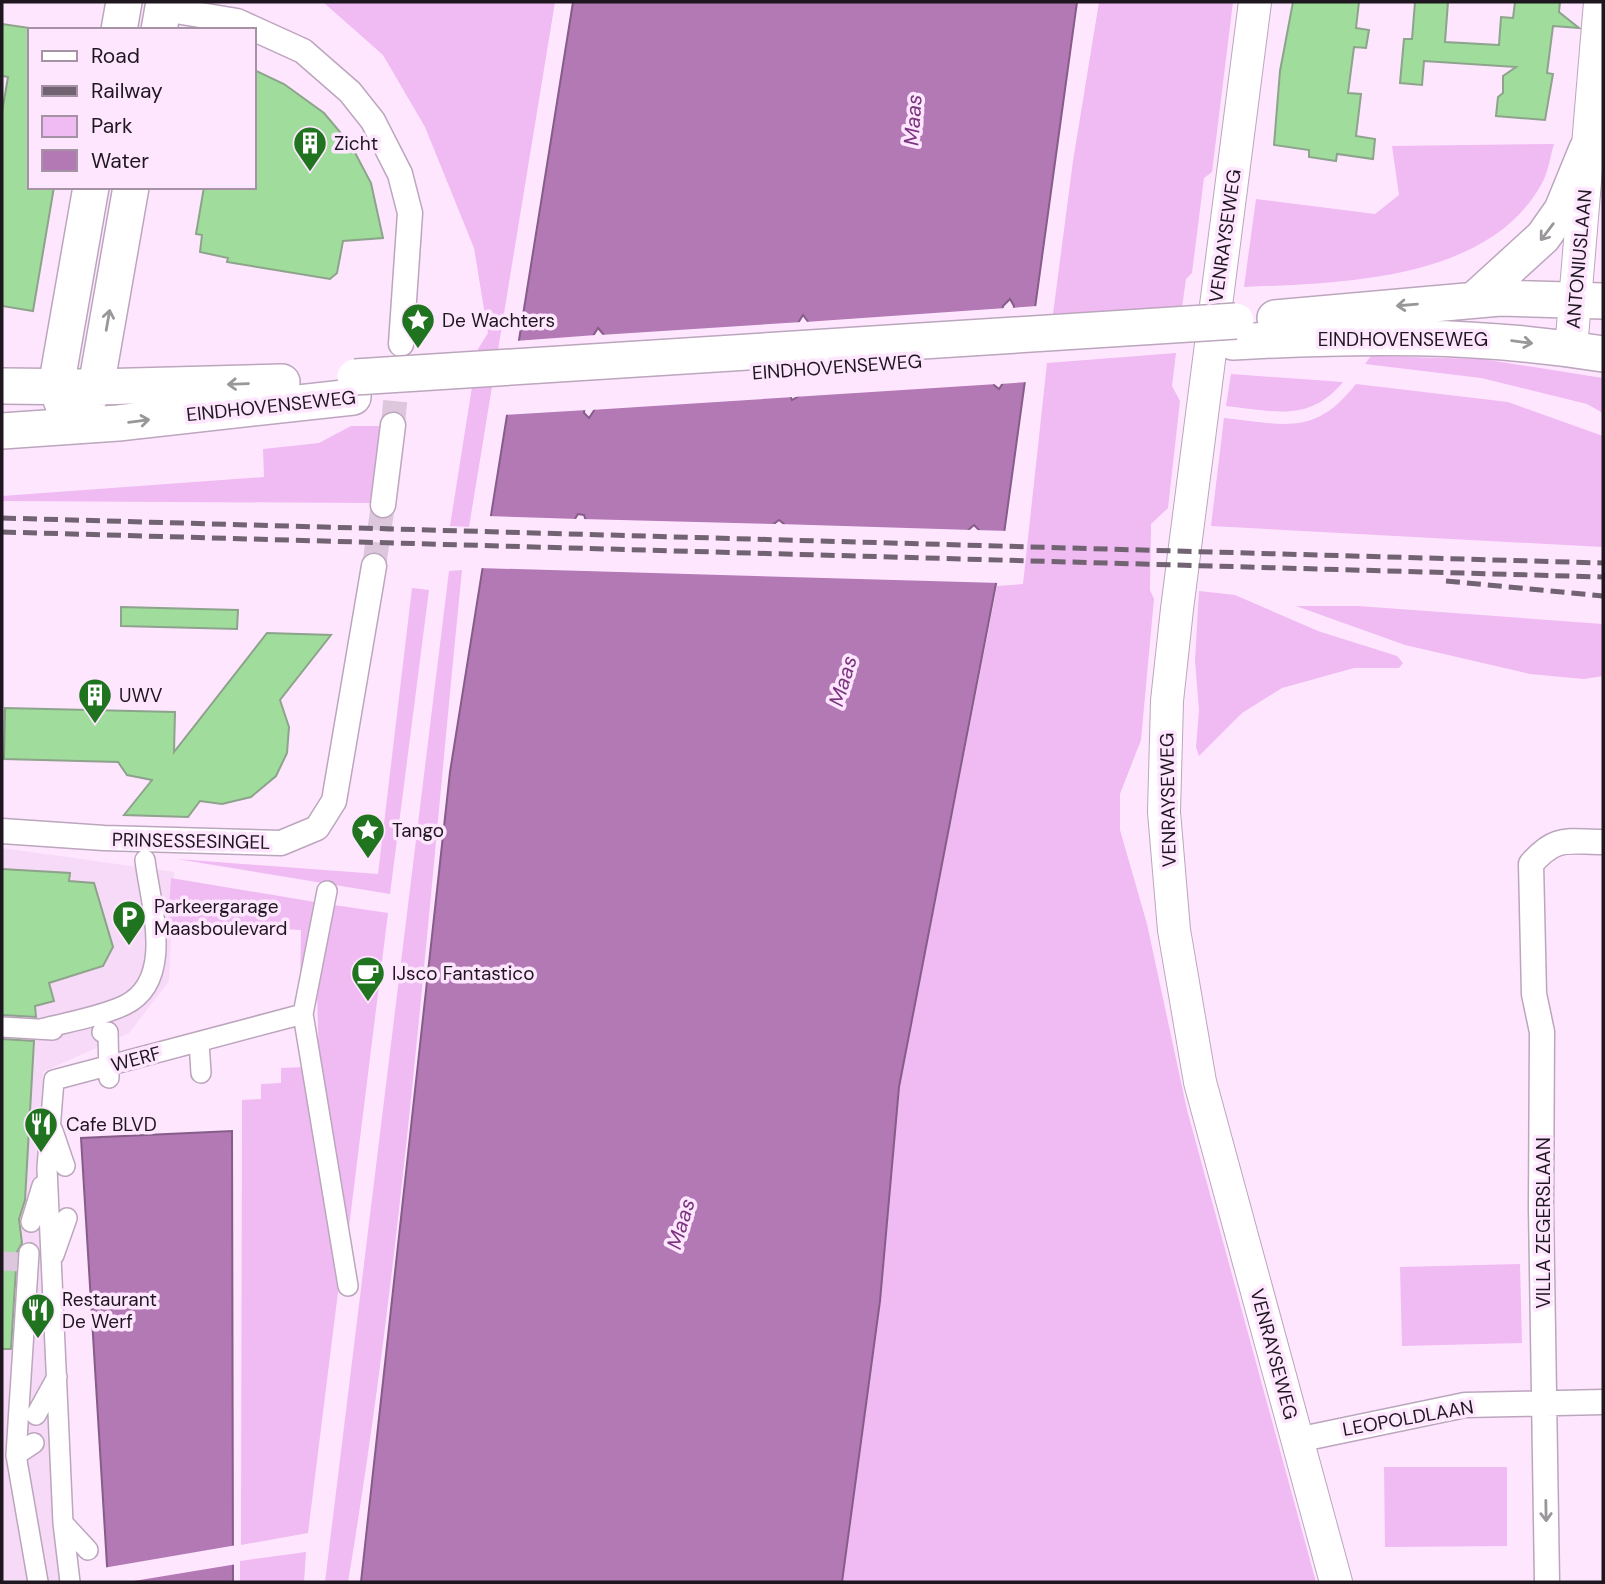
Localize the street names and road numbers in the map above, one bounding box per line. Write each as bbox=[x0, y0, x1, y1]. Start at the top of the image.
street label: VENRAYSEWEG bbox=[1203, 168, 1247, 304]
street label: ANTONIUSLAAN bbox=[1560, 188, 1598, 330]
street label: EINDHOVENSEWEG bbox=[1318, 327, 1488, 352]
street label: EINDHOVENSEWEG bbox=[751, 349, 923, 385]
street label: EINDHOVENSEWEG bbox=[185, 385, 357, 427]
street label: VENRAYSEWEG bbox=[1154, 732, 1182, 868]
street label: PRINSESSESINGEL bbox=[112, 827, 270, 855]
street label: WERF bbox=[108, 1040, 164, 1078]
street label: VILLA ZEGERSLAAN bbox=[1531, 1137, 1556, 1309]
street label: VENRAYSEWEG bbox=[1245, 1286, 1303, 1422]
street label: LEOPOLDLAAN bbox=[1341, 1394, 1475, 1442]

